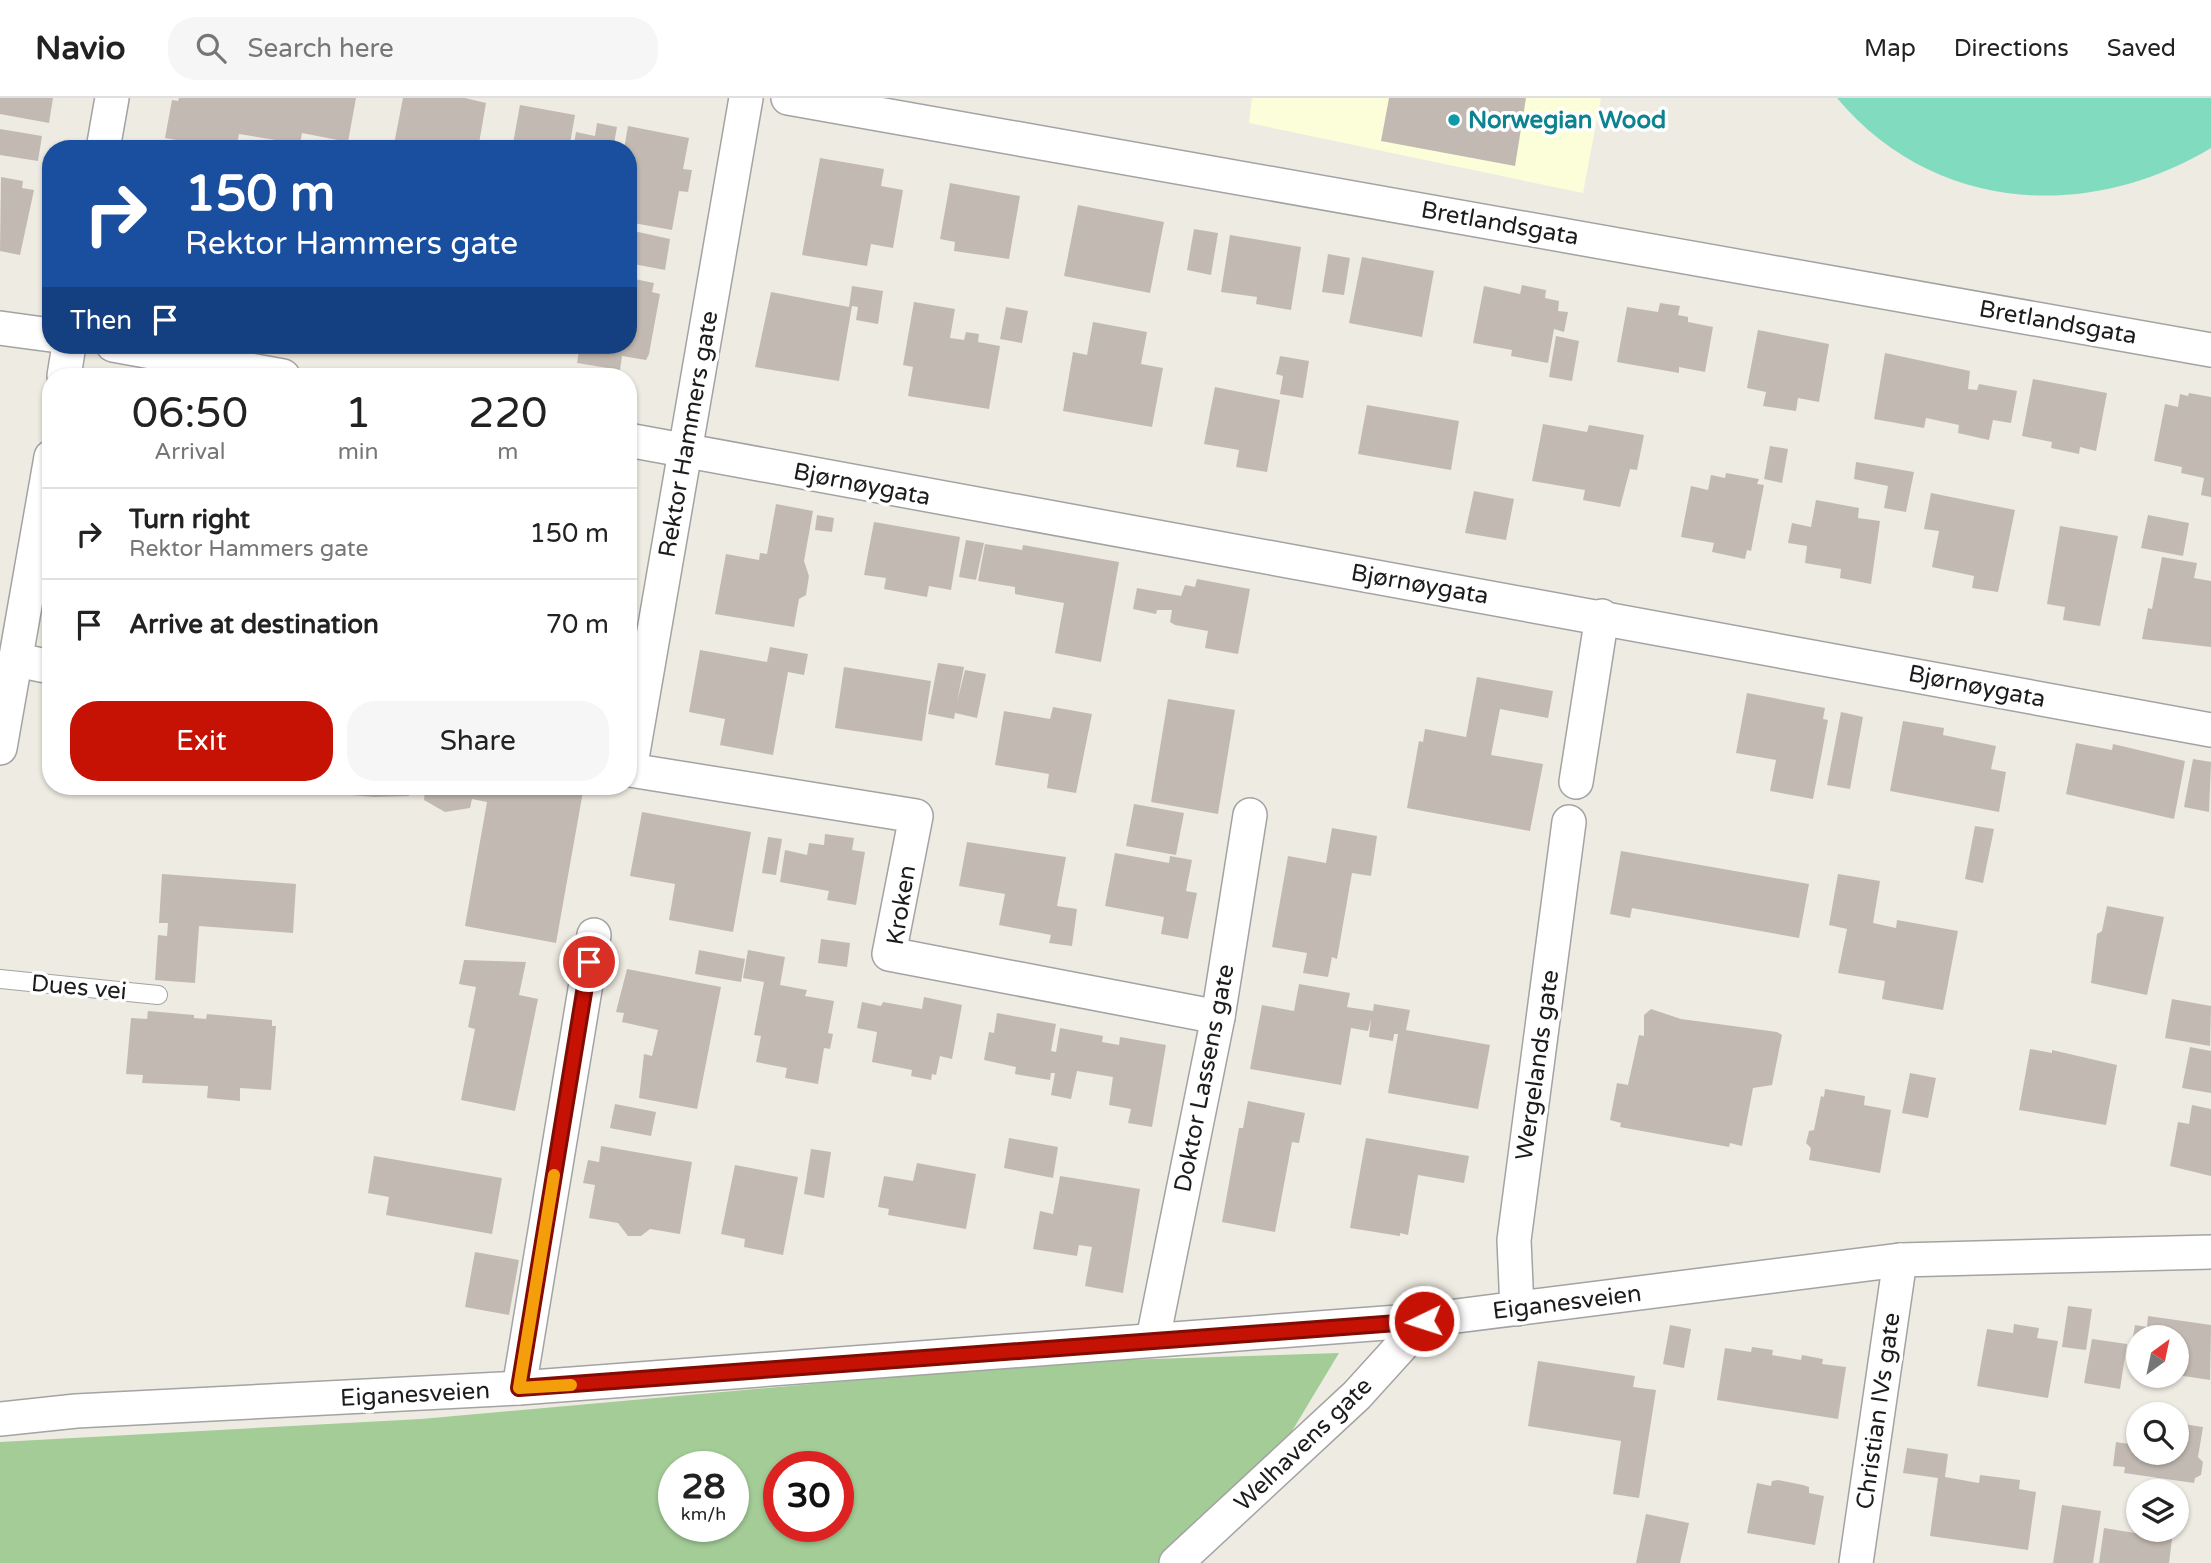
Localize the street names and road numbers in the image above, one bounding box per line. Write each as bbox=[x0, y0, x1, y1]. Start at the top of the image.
street label: Bretlandsgata bbox=[1419, 195, 1581, 252]
street label: Bretlandsgata bbox=[1977, 294, 2139, 351]
street label: Rektor Hammers gate bbox=[653, 309, 724, 560]
street label: Bjørnøygata bbox=[791, 457, 933, 512]
street label: Bjørnøygata bbox=[1349, 558, 1491, 611]
street label: Bjørnøygata bbox=[1906, 659, 2048, 714]
street label: Kroken bbox=[881, 863, 922, 947]
street label: Doktor Lassens gate bbox=[1168, 962, 1241, 1194]
street label: Wergelands gate bbox=[1510, 968, 1565, 1162]
street label: Dues vei bbox=[30, 969, 128, 1006]
street label: Eiganesveien bbox=[1491, 1279, 1643, 1326]
street label: Christian IVs gate bbox=[1850, 1311, 1907, 1511]
street label: Welhavens gate bbox=[1229, 1371, 1378, 1517]
street label: Eiganesveien bbox=[339, 1376, 491, 1413]

